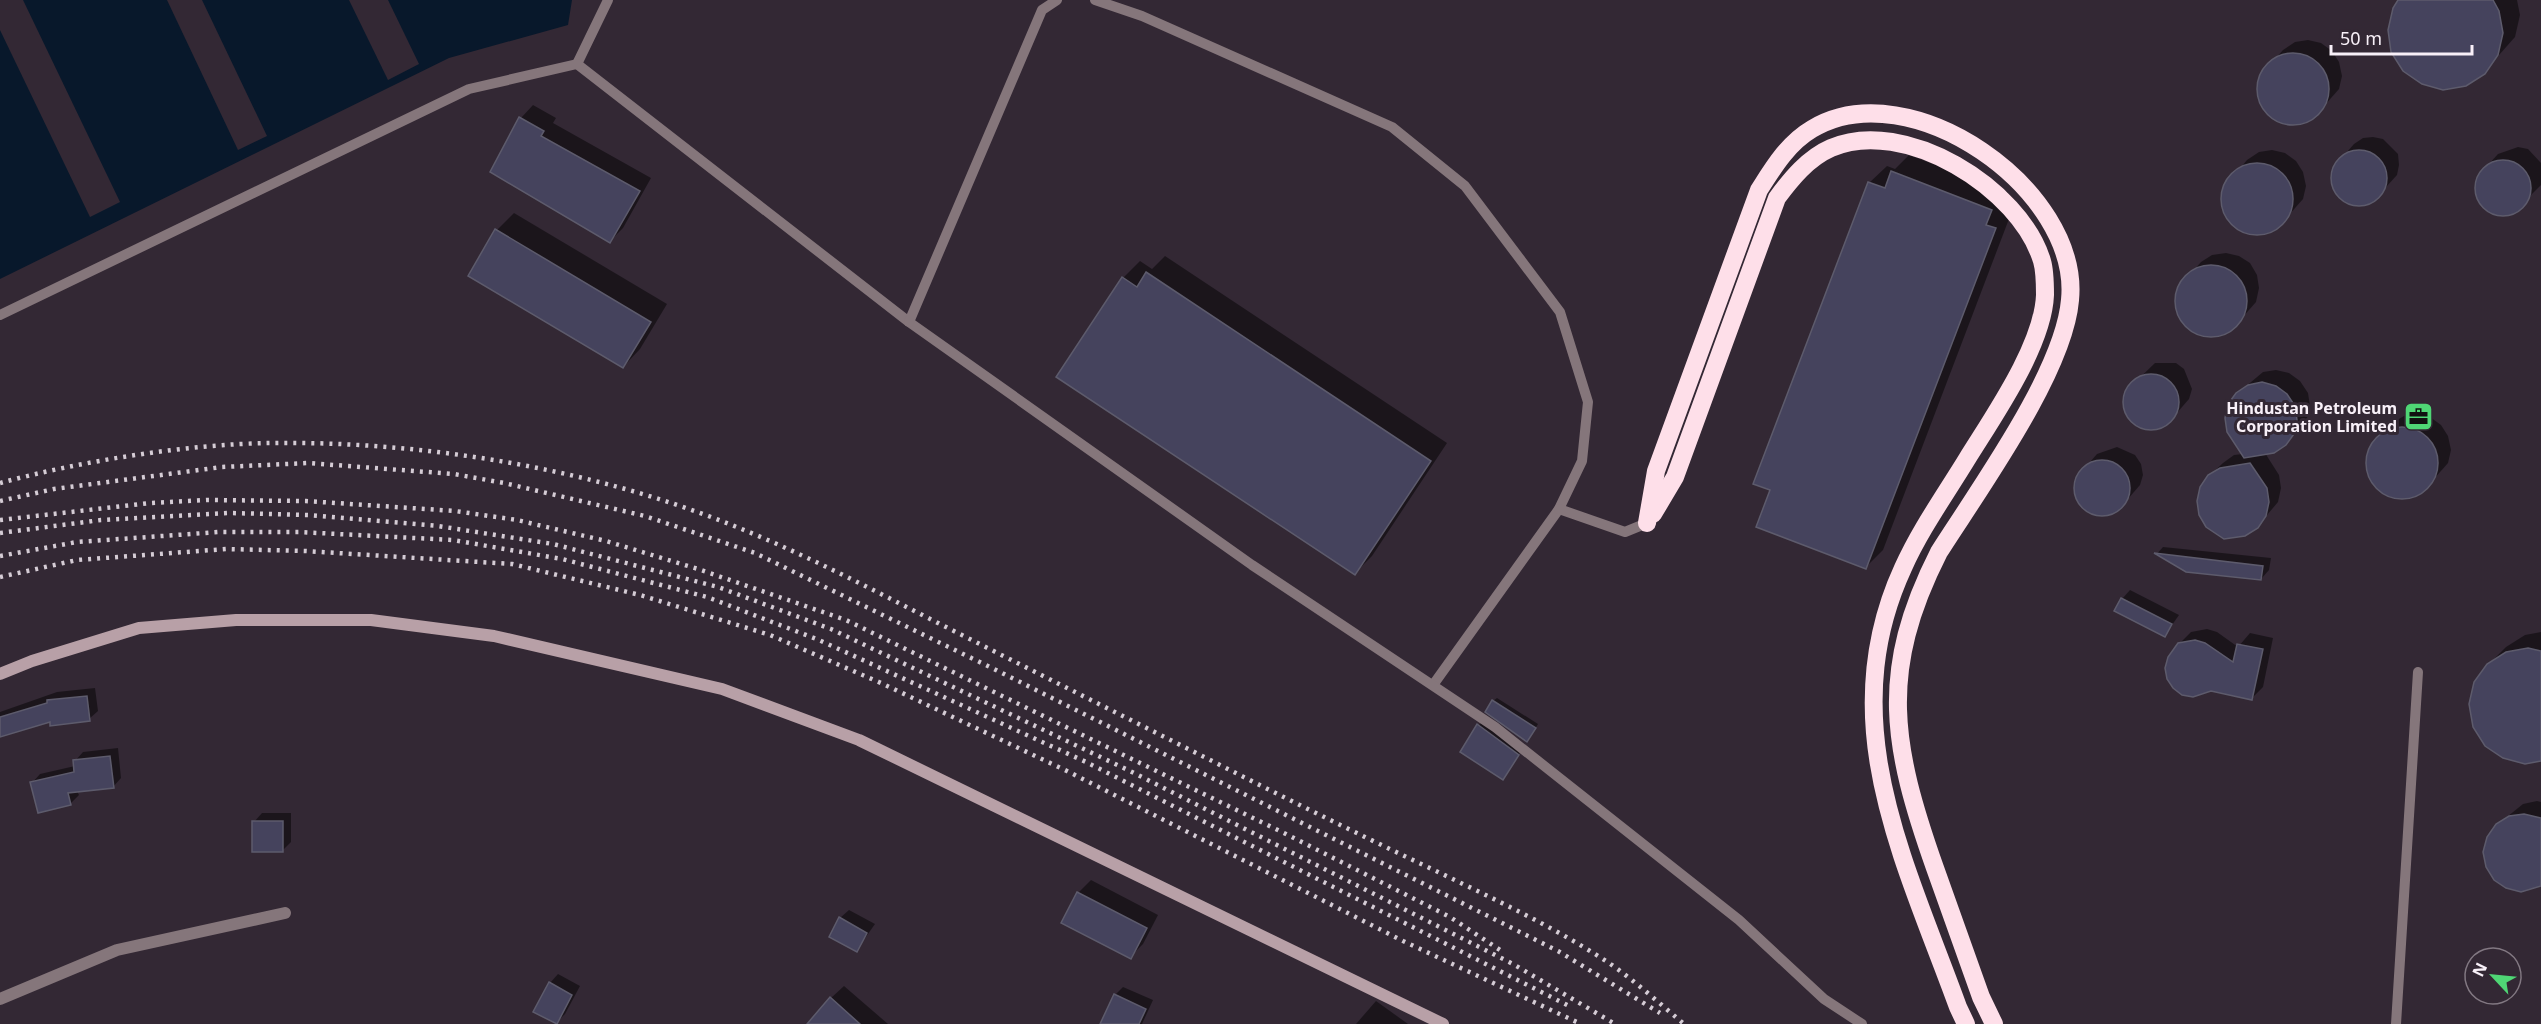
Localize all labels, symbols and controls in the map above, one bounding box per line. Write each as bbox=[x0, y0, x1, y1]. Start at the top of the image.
scale bar bbox=[2331, 18, 2472, 56]
text: 50 m bbox=[2340, 26, 2382, 50]
place label: Hindustan Petroleum Corporation Limited bbox=[2226, 397, 2397, 437]
office icon: Hindustan Petroleum Corporation Limited bbox=[2402, 401, 2434, 433]
north arrow bbox=[2463, 946, 2523, 1006]
text: N bbox=[2467, 959, 2492, 980]

